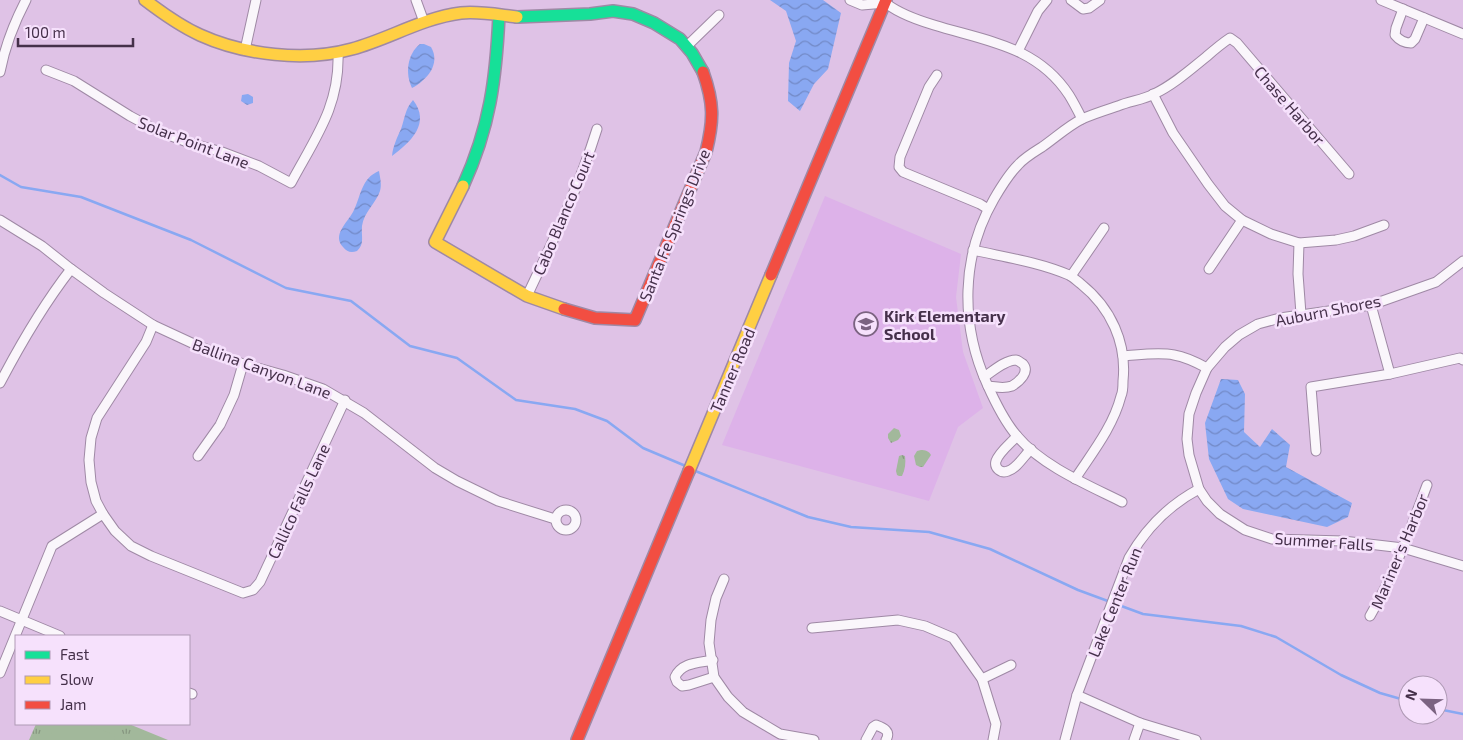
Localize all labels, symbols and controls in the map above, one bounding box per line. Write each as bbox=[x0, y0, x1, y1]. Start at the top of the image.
scale bar bbox=[18, 15, 132, 47]
text: 100 m bbox=[25, 23, 66, 41]
street label: Chase Harbor bbox=[1251, 62, 1330, 149]
street label: Solar Point Lane bbox=[136, 112, 252, 172]
street label: Santa Fe Springs Drive bbox=[635, 146, 713, 304]
street label: Cabo Blanco Court bbox=[528, 148, 598, 278]
street label: Auburn Shores bbox=[1274, 290, 1382, 330]
place label: Kirk Elementary School bbox=[884, 306, 1006, 343]
school or university icon: Kirk Elementary School bbox=[853, 311, 879, 337]
street label: Tanner Road bbox=[706, 325, 758, 415]
street label: Ballina Canyon Lane bbox=[190, 334, 334, 402]
street label: Callico Falls Lane bbox=[263, 440, 333, 562]
street label: Mariner's Harbor bbox=[1366, 490, 1432, 611]
street label: Summer Falls bbox=[1274, 528, 1374, 554]
street label: Lake Center Run bbox=[1083, 544, 1145, 660]
legend bbox=[15, 635, 190, 725]
text: Fast bbox=[60, 645, 90, 663]
text: Slow bbox=[60, 670, 94, 688]
north arrow bbox=[1398, 675, 1448, 725]
text: N bbox=[1401, 687, 1420, 703]
text: Jam bbox=[60, 695, 86, 713]

